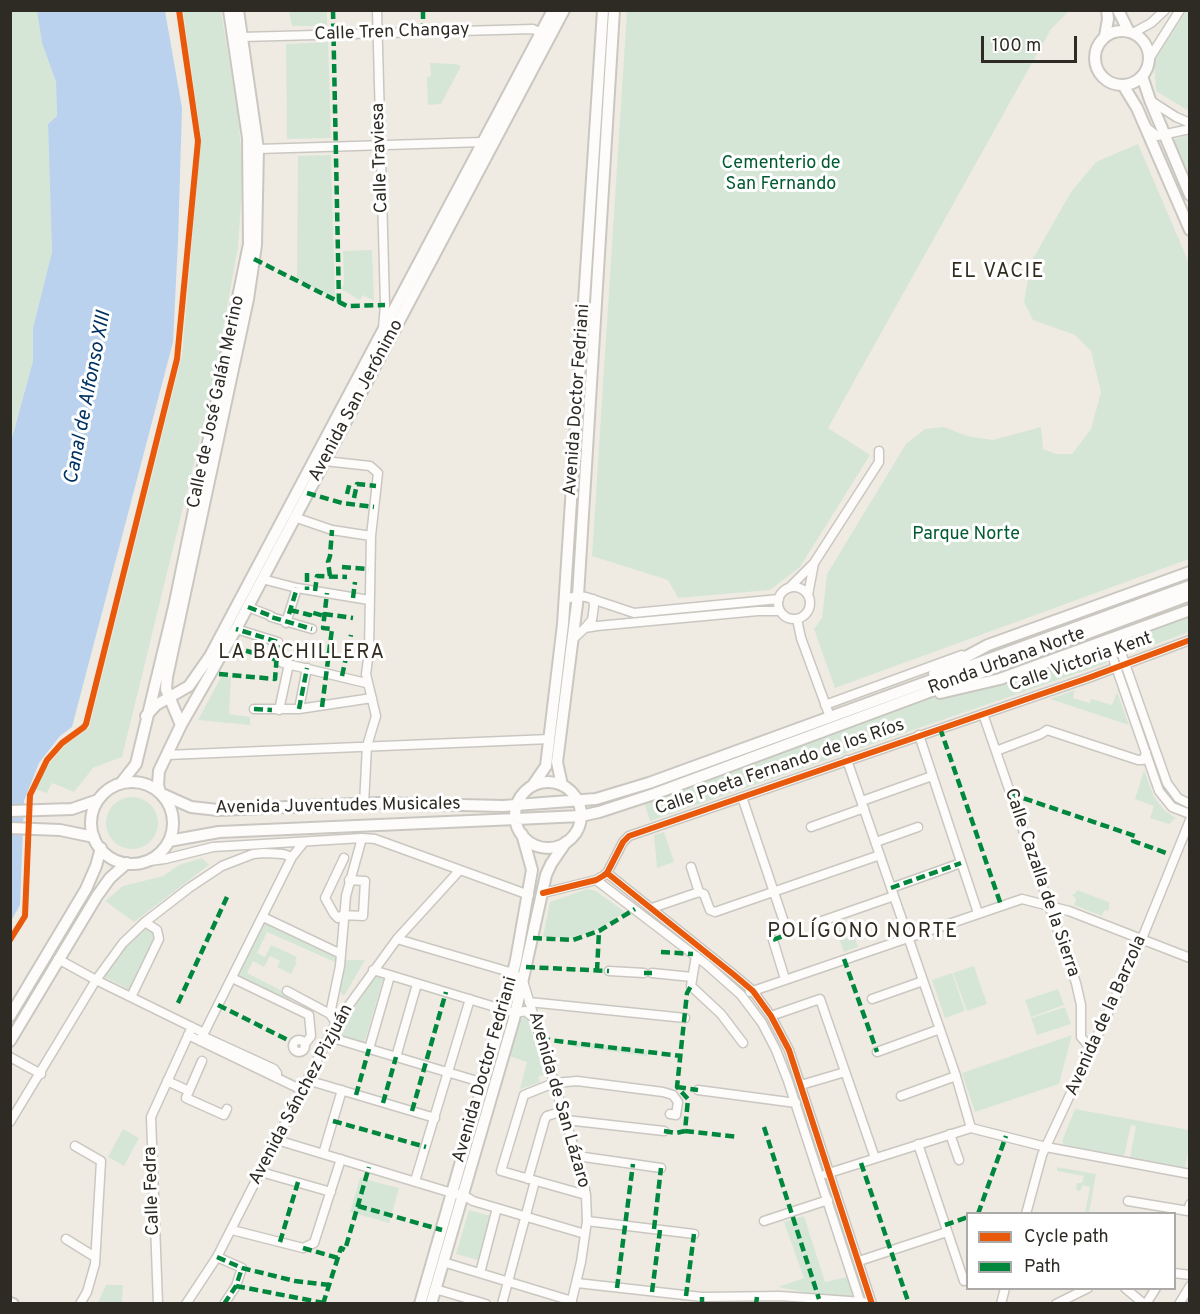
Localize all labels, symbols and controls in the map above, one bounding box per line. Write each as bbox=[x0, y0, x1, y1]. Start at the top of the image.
street label: Calle Tren Changay bbox=[314, 19, 470, 47]
scale bar bbox=[984, 24, 1080, 62]
text: 100 m bbox=[992, 35, 1041, 58]
street label: Calle Traviesa bbox=[368, 102, 394, 214]
park label: Cementerio de San Fernando bbox=[722, 153, 840, 195]
district label: EL VACIE bbox=[951, 261, 1045, 285]
street label: Calle de José Galán Merino bbox=[184, 294, 250, 510]
street label: Avenida Doctor Fedriani bbox=[561, 303, 595, 497]
water label: Canal de Alfonso XIII bbox=[60, 310, 118, 486]
street label: Avenida San Jerónimo bbox=[305, 316, 409, 486]
park label: Parque Norte bbox=[912, 524, 1020, 546]
street label: Ronda Urbana Norte bbox=[926, 624, 1088, 700]
street label: Calle Victoria Kent bbox=[1007, 628, 1155, 698]
district label: LA BACHILLERA bbox=[218, 642, 386, 666]
street label: Calle Poeta Fernando de los Ríos bbox=[652, 715, 908, 821]
street label: Calle Cazalla de la Sierra bbox=[999, 786, 1083, 980]
street label: Avenida Juventudes Musicales bbox=[215, 794, 461, 820]
district label: POLÍGONO NORTE bbox=[767, 921, 959, 945]
street label: Avenida de la Barzola bbox=[1062, 933, 1152, 1099]
street label: Avenida Doctor Fedriani bbox=[449, 974, 523, 1166]
street label: Avenida Sánchez Pizjuán bbox=[245, 1001, 359, 1189]
street label: Avenida de San Lázaro bbox=[522, 1009, 594, 1191]
street label: Calle Fedra bbox=[141, 1146, 165, 1236]
legend bbox=[966, 1212, 1176, 1290]
text: Cycle path bbox=[1024, 1226, 1109, 1249]
text: Path bbox=[1024, 1256, 1061, 1279]

